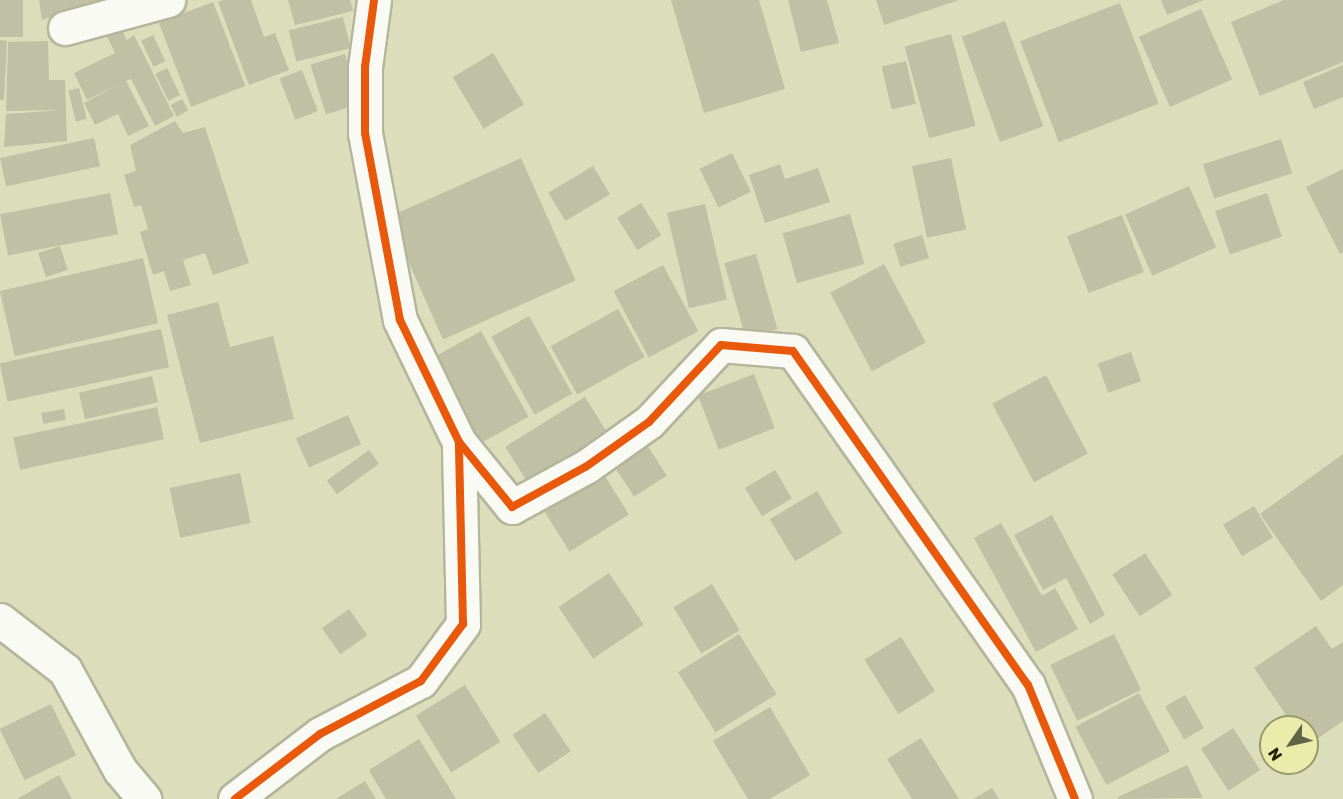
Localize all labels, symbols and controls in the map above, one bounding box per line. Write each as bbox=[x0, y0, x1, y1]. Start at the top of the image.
north arrow bbox=[1259, 715, 1319, 775]
text: N bbox=[1264, 744, 1286, 764]

